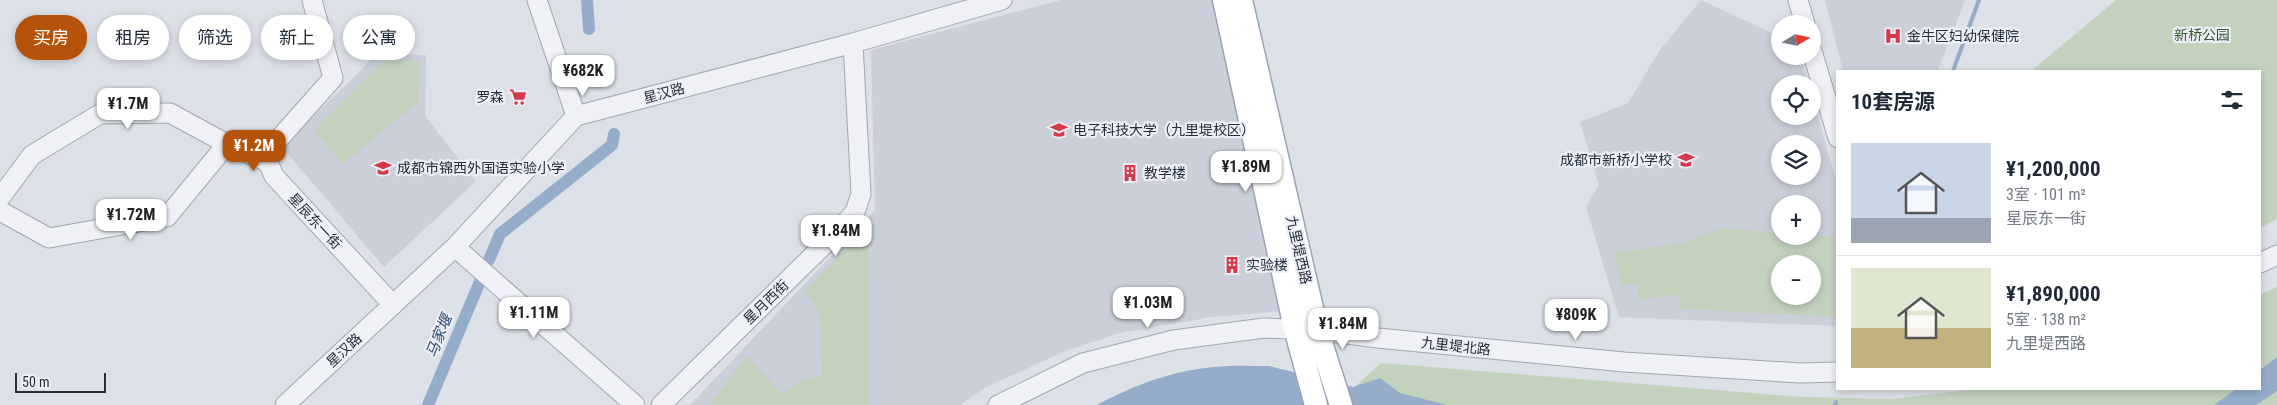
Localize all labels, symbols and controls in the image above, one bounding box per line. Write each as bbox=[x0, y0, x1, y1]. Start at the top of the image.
chip: 买房 bbox=[15, 15, 87, 60]
chip: 租房 bbox=[97, 15, 169, 60]
chip: 筛选 bbox=[179, 15, 251, 60]
chip: 新上 bbox=[261, 15, 333, 60]
chip: 公寓 bbox=[343, 15, 415, 60]
north arrow bbox=[1771, 15, 1821, 65]
map controls bbox=[1771, 15, 1821, 305]
hospital icon: 金牛区妇幼保健院 bbox=[1883, 26, 1903, 46]
park label: 新桥公园 bbox=[2174, 27, 2230, 43]
place label: 金牛区妇幼保健院 bbox=[1907, 28, 2019, 44]
pin: ¥682K bbox=[548, 54, 618, 97]
text: ¥682K bbox=[563, 61, 603, 80]
button: locate bbox=[1771, 75, 1821, 125]
street label: 星汉路 bbox=[642, 80, 686, 106]
icon: filters bbox=[2218, 86, 2246, 114]
supermarket icon: 罗森 bbox=[508, 87, 528, 107]
pin: ¥1.7M bbox=[93, 88, 163, 130]
place label: 罗森 bbox=[476, 89, 504, 105]
text: 10套房源 bbox=[1851, 90, 1935, 114]
text: ¥1.7M bbox=[108, 94, 148, 113]
school or university icon: 电子科技大学（九里堤校区） bbox=[1049, 120, 1069, 140]
place label: 电子科技大学（九里堤校区） bbox=[1073, 122, 1255, 138]
pin: ¥1.2M bbox=[219, 130, 289, 172]
button: layers bbox=[1771, 135, 1821, 185]
text: ¥1.2M bbox=[234, 136, 274, 155]
pin: ¥1.89M bbox=[1205, 150, 1287, 193]
school or university icon: 成都市新桥小学校 bbox=[1676, 150, 1696, 170]
place label: 成都市新桥小学校 bbox=[1560, 152, 1672, 168]
text: ¥1.89M bbox=[1222, 157, 1270, 176]
text: ¥1,200,000 bbox=[2006, 157, 2101, 181]
school or university icon: 成都市锦西外国语实验小学 bbox=[373, 158, 393, 178]
place label: 成都市锦西外国语实验小学 bbox=[397, 160, 565, 176]
building icon: 教学楼 bbox=[1120, 163, 1140, 183]
icon: home bbox=[1891, 163, 1951, 223]
place label: 教学楼 bbox=[1144, 165, 1186, 181]
text: 3室 · 101 m² bbox=[2006, 185, 2086, 204]
street label: 星辰东一街 bbox=[285, 190, 345, 252]
button: + bbox=[1771, 195, 1821, 245]
pin: ¥1.72M bbox=[90, 198, 172, 241]
text: ¥1.72M bbox=[107, 205, 155, 224]
text: 星辰东一街 bbox=[2006, 209, 2086, 228]
pin: ¥1.84M bbox=[795, 214, 877, 257]
street label: 九里堤西路 bbox=[1283, 214, 1315, 286]
text: ¥1.84M bbox=[812, 221, 860, 240]
building icon: 实验楼 bbox=[1222, 255, 1242, 275]
button: − bbox=[1771, 255, 1821, 305]
place label: 实验楼 bbox=[1246, 257, 1288, 273]
street label: 星月西街 bbox=[740, 277, 792, 327]
text: ¥1,890,000 bbox=[2006, 282, 2101, 306]
pin: ¥1.03M bbox=[1107, 286, 1189, 329]
icon: home bbox=[1891, 288, 1951, 348]
text: ¥1.03M bbox=[1124, 293, 1172, 312]
pin: ¥1.11M bbox=[493, 296, 575, 339]
pin: ¥809K bbox=[1541, 298, 1611, 341]
text: ¥1.11M bbox=[510, 303, 558, 322]
text: ¥809K bbox=[1556, 305, 1596, 324]
pin: ¥1.84M bbox=[1302, 308, 1384, 350]
water label: 马家堰 bbox=[422, 309, 457, 360]
text: 5室 · 138 m² bbox=[2006, 310, 2086, 329]
text: ¥1.84M bbox=[1319, 314, 1367, 333]
street label: 星汉路 bbox=[323, 330, 365, 370]
street label: 九里堤北路 bbox=[1420, 334, 1492, 358]
text: 九里堤西路 bbox=[2006, 334, 2086, 353]
scale bar bbox=[15, 370, 106, 393]
text: 50 m bbox=[22, 374, 50, 390]

